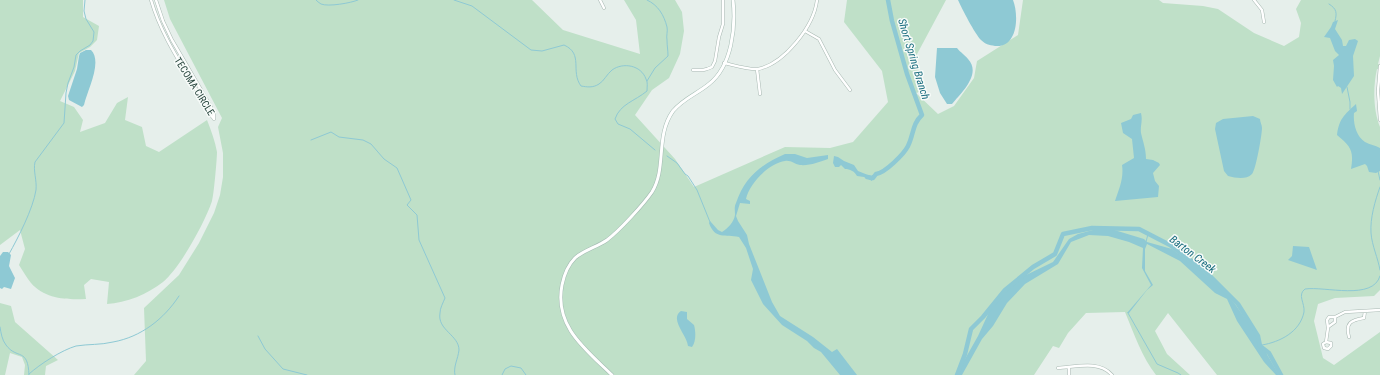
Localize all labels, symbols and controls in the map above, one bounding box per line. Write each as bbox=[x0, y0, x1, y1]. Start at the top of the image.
water label: Short Spring Branch bbox=[895, 17, 932, 101]
street label: TECOMA CIRCLE bbox=[172, 55, 217, 117]
water label: Barton Creek bbox=[1167, 233, 1219, 276]

